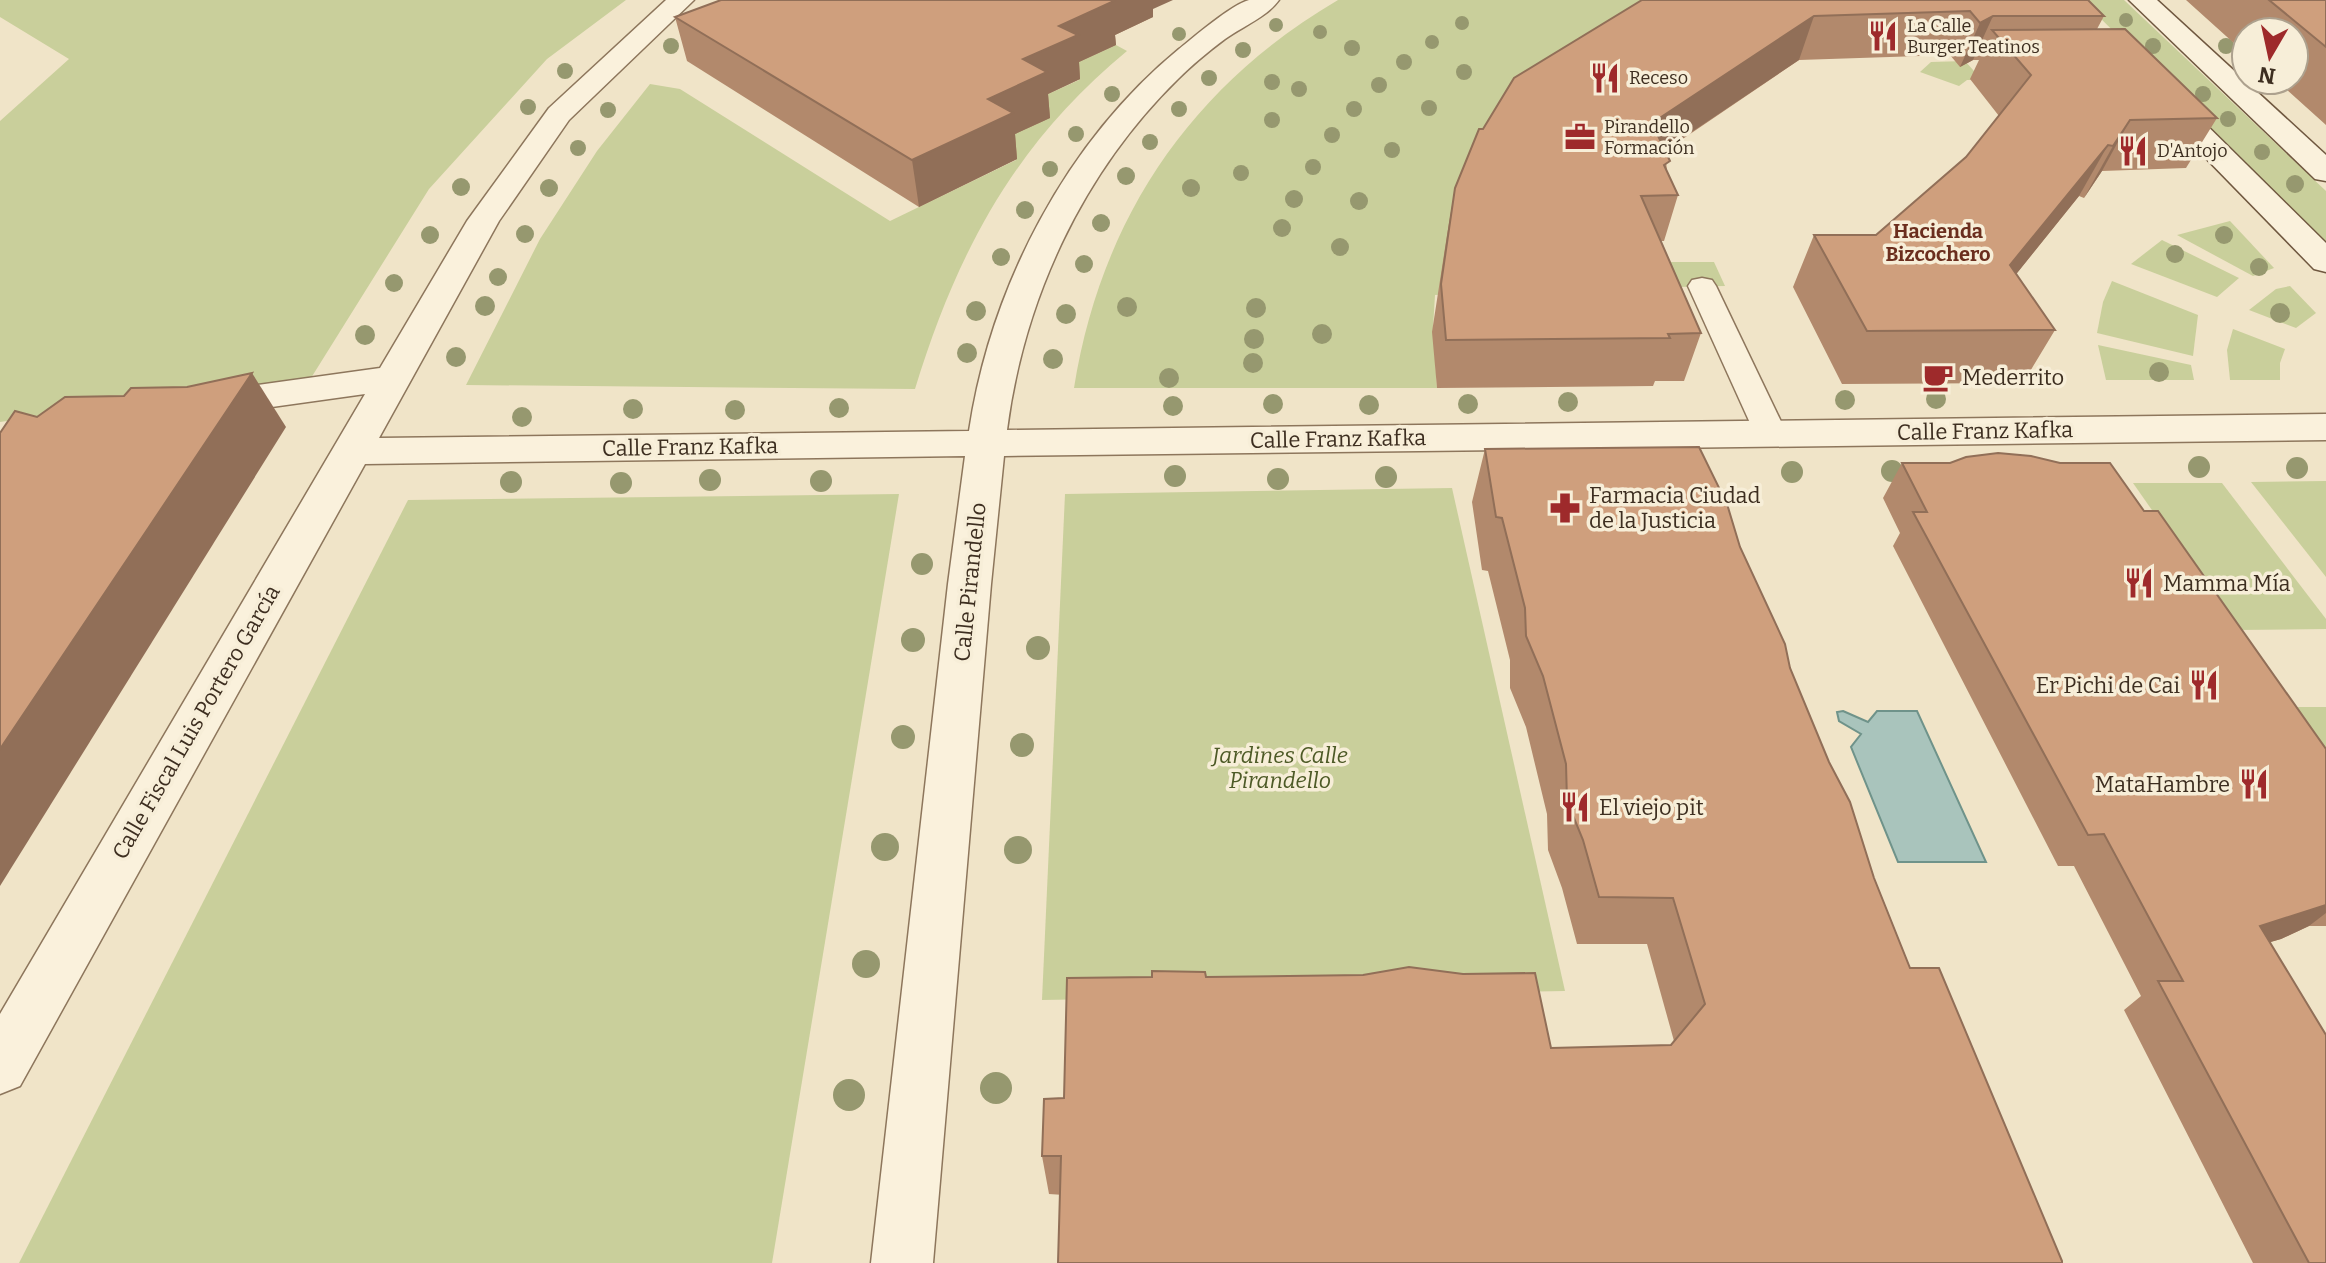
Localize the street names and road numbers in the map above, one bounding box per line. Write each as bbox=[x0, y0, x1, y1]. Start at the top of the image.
street label: Calle Franz Kafka bbox=[1897, 416, 2073, 446]
street label: Calle Franz Kafka bbox=[1250, 424, 1426, 454]
street label: Calle Franz Kafka bbox=[602, 432, 778, 462]
street label: Calle Pirandello bbox=[948, 501, 992, 663]
street label: Calle Fiscal Luis Portero García bbox=[106, 580, 286, 864]

